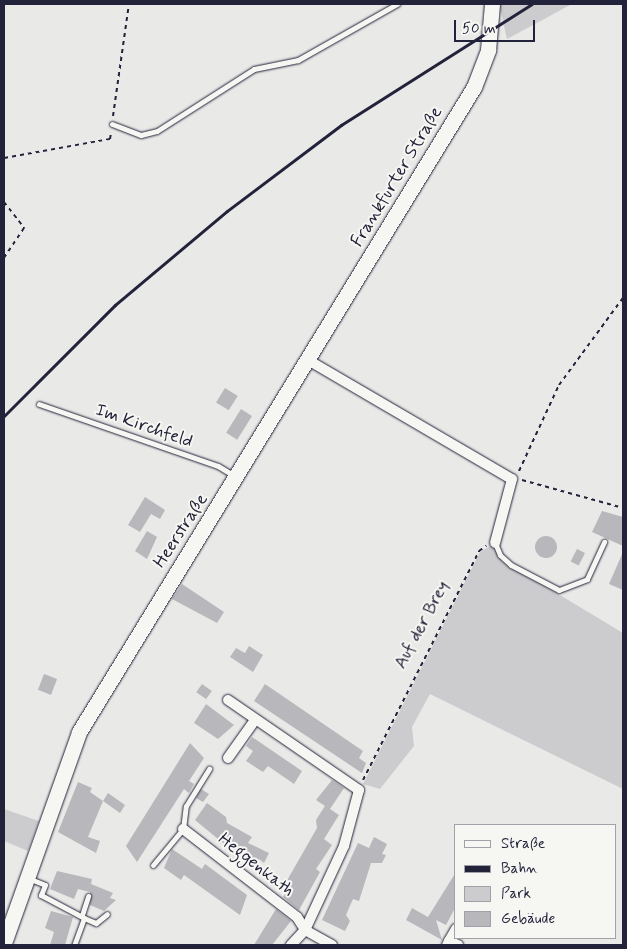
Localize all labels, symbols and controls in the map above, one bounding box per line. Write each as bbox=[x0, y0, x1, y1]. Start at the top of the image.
scale bar bbox=[457, 10, 538, 42]
text: 50 m bbox=[462, 19, 496, 39]
street label: Frankfurter Straße bbox=[347, 104, 447, 250]
street label: Im Kirchfeld bbox=[93, 399, 195, 453]
street label: Heerstraße bbox=[149, 490, 213, 572]
street label: Auf der Brey bbox=[390, 578, 454, 672]
legend bbox=[454, 824, 617, 939]
street label: Heggenkath bbox=[213, 828, 299, 902]
text: Straße bbox=[501, 834, 545, 854]
text: Bahn bbox=[501, 859, 538, 879]
text: Park bbox=[501, 884, 531, 904]
text: Gebäude bbox=[501, 909, 555, 929]

